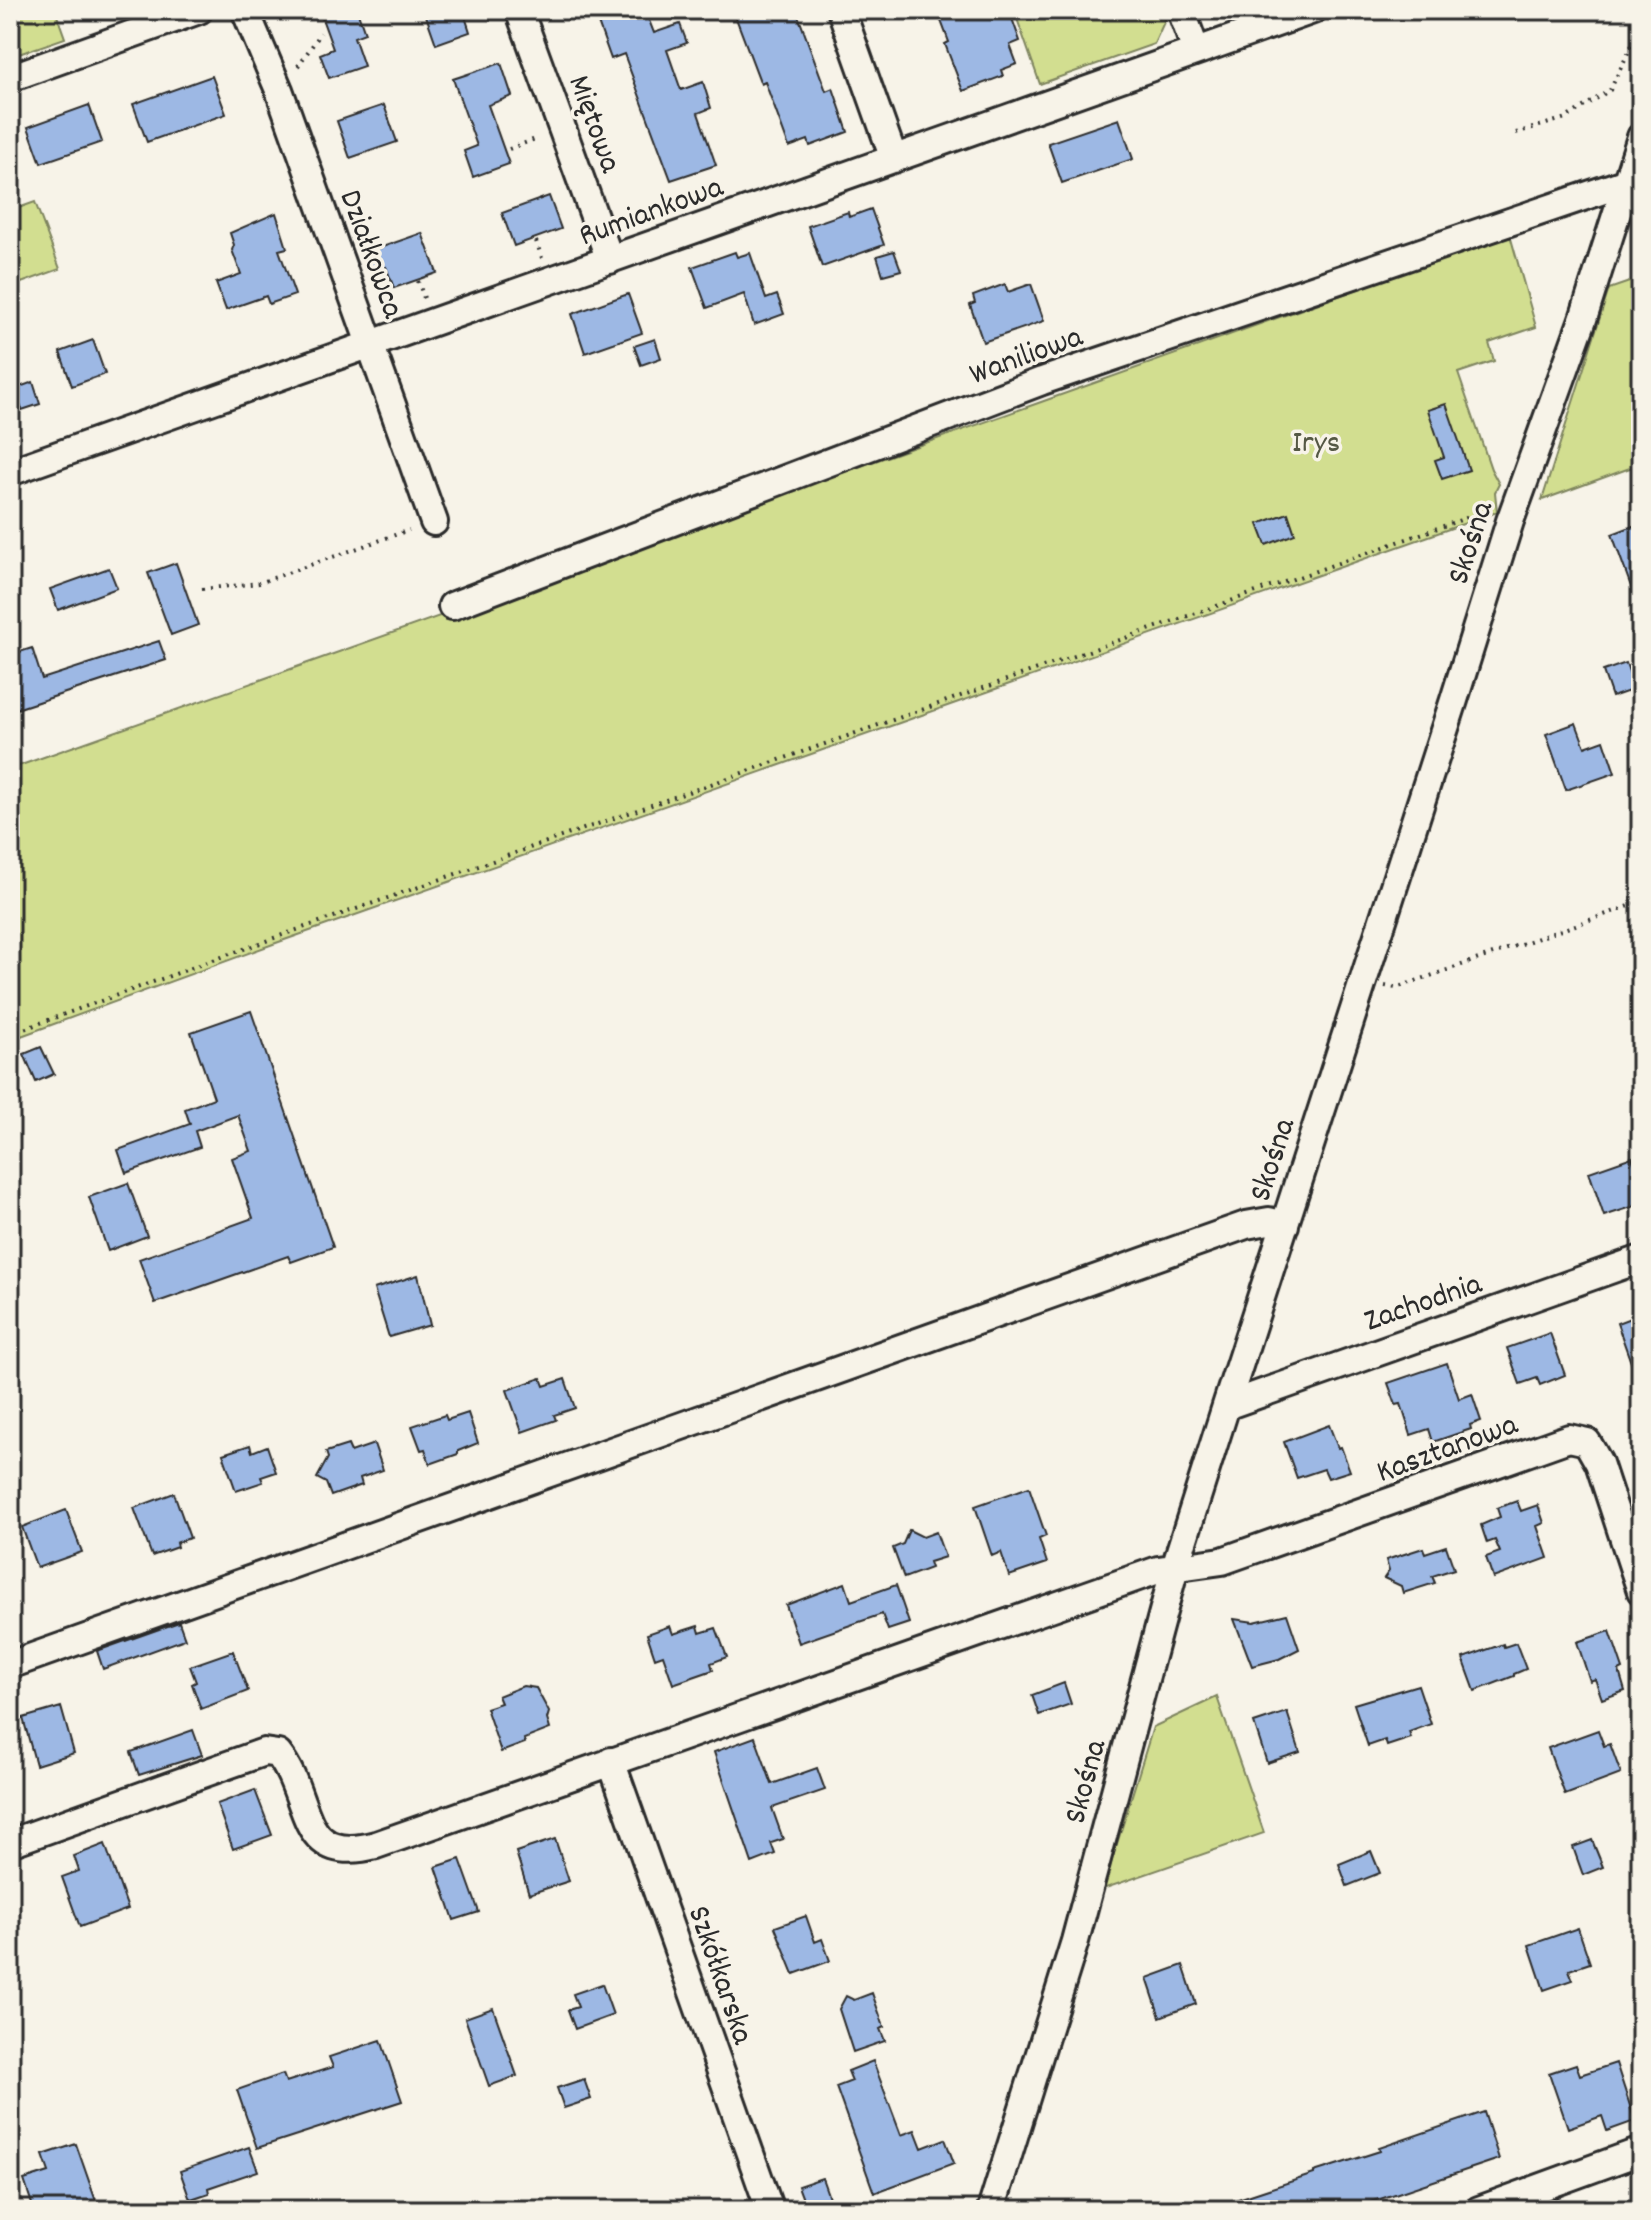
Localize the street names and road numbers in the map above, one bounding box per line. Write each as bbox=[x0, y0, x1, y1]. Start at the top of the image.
street label: Miętowa bbox=[554, 70, 631, 181]
street label: Rumiankowa bbox=[573, 166, 731, 261]
street label: Działkowca bbox=[325, 184, 414, 326]
street label: Waniliowa bbox=[964, 316, 1091, 399]
street label: Skośna bbox=[1438, 495, 1508, 591]
street label: Skośna bbox=[1240, 1112, 1310, 1208]
street label: Zachodnia bbox=[1359, 1263, 1490, 1346]
street label: Kasztanowa bbox=[1371, 1404, 1526, 1497]
street label: Skośna bbox=[1055, 1734, 1121, 1829]
street label: Szkółkarska bbox=[673, 1900, 764, 2052]

